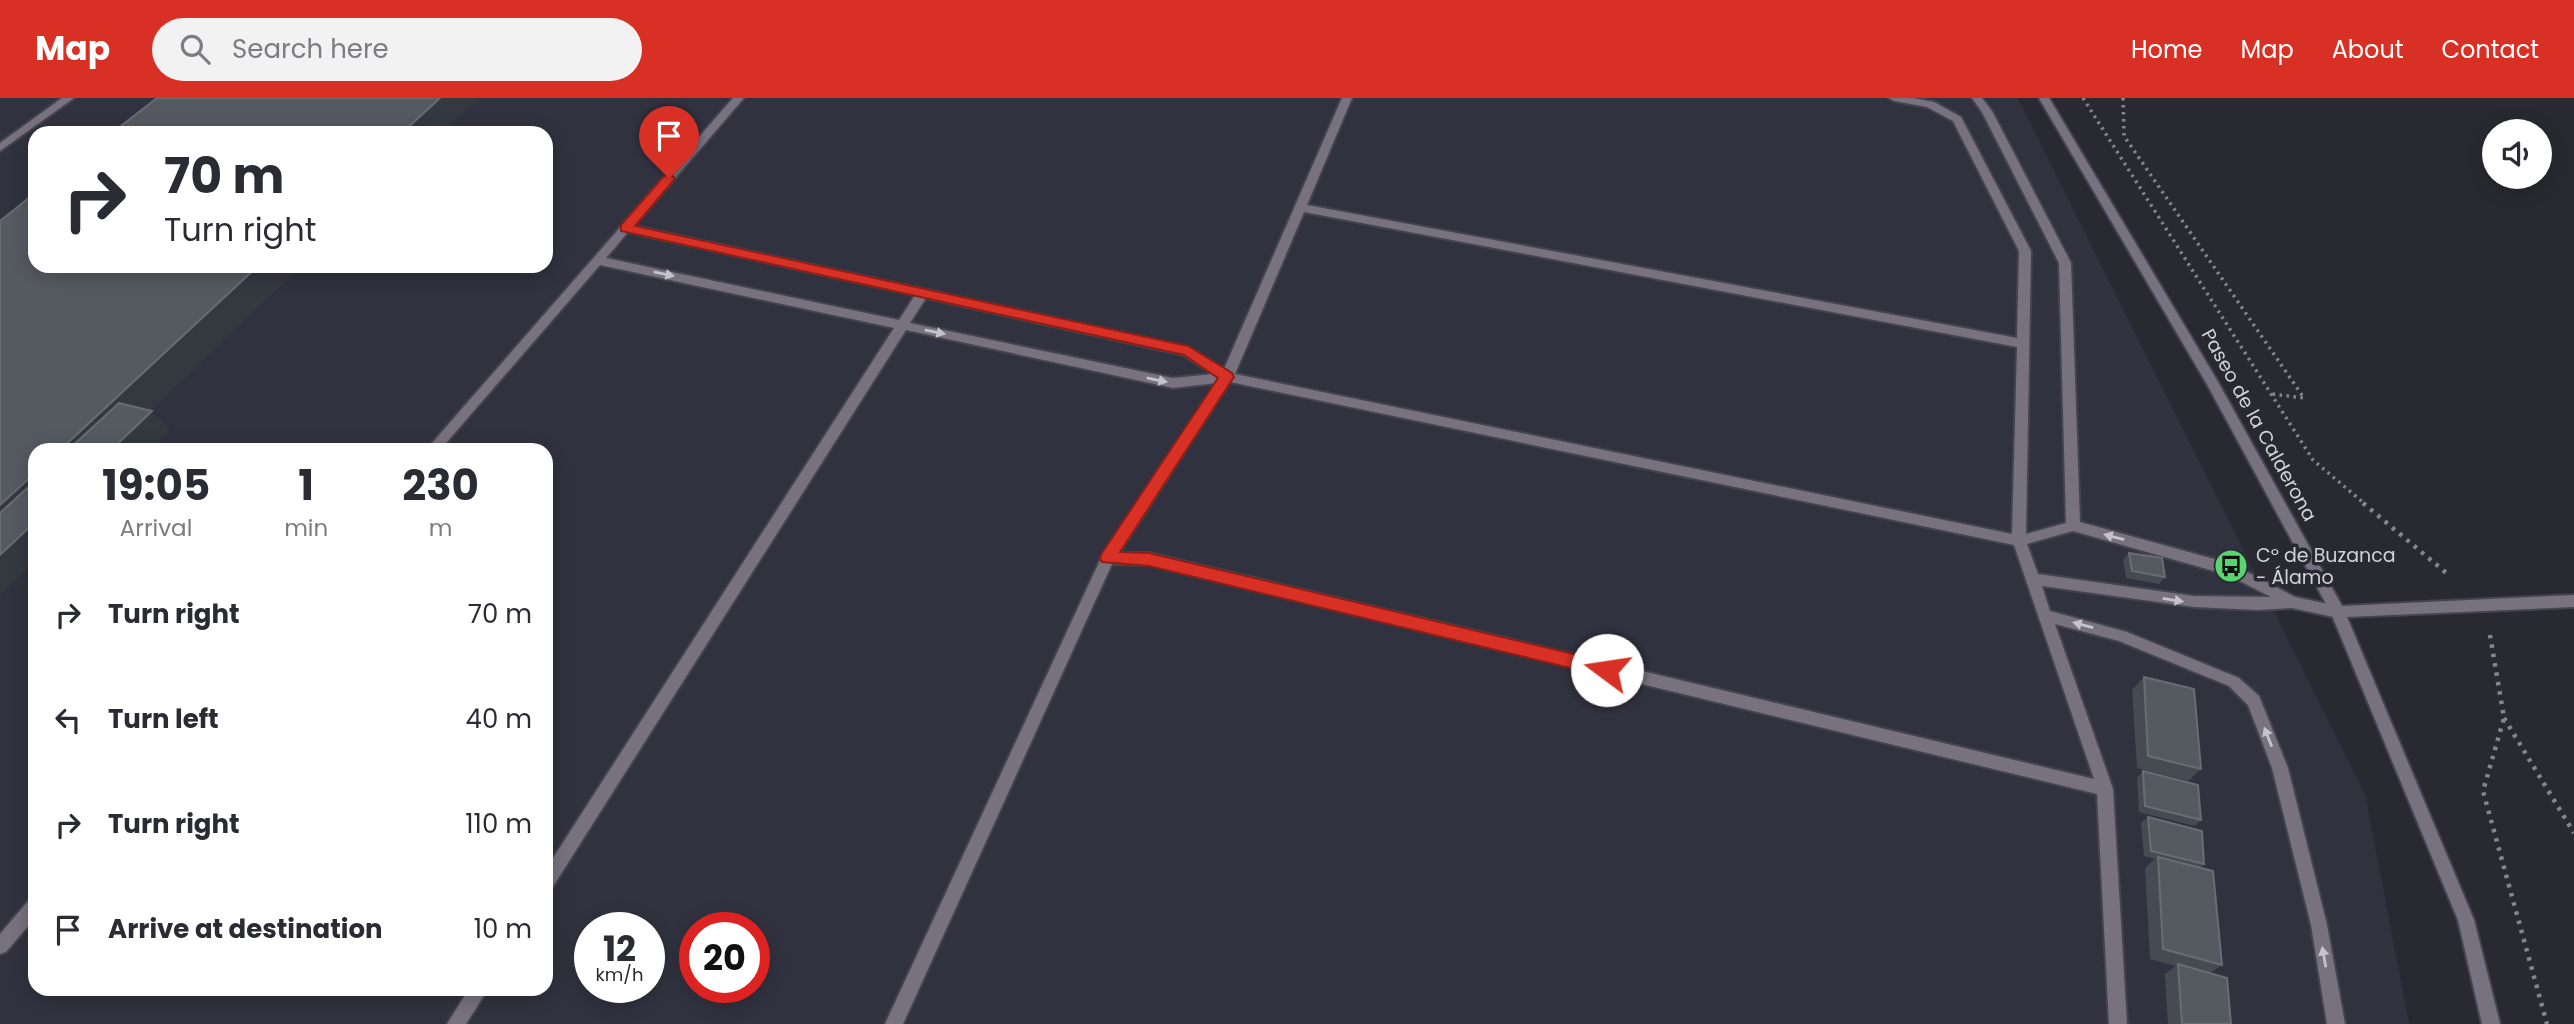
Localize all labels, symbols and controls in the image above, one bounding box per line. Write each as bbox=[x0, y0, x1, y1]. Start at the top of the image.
search box bbox=[152, 18, 642, 81]
text: Map bbox=[35, 25, 110, 72]
icon: search bbox=[176, 30, 214, 68]
text: Search here bbox=[232, 31, 389, 67]
text: Home bbox=[2131, 33, 2203, 66]
text: Map bbox=[2241, 33, 2294, 66]
text: About bbox=[2332, 33, 2403, 66]
text: Contact bbox=[2441, 33, 2539, 66]
pin bbox=[639, 106, 699, 178]
icon: arrive bbox=[650, 117, 688, 155]
map controls bbox=[2482, 119, 2552, 189]
button: sound bbox=[2482, 119, 2552, 189]
text: 70 m bbox=[164, 142, 284, 210]
icon: right bbox=[49, 154, 140, 245]
text: Turn right bbox=[164, 207, 316, 252]
one-way arrow bbox=[653, 269, 675, 280]
street label: Paseo de la Calderona bbox=[2195, 324, 2323, 526]
one-way arrow bbox=[924, 327, 946, 338]
one-way arrow bbox=[1146, 374, 1168, 385]
text: 19:05 bbox=[102, 456, 210, 515]
text: 1 bbox=[298, 456, 314, 515]
text: 230 bbox=[402, 456, 479, 515]
text: Arrival bbox=[120, 512, 192, 544]
text: min bbox=[284, 512, 328, 544]
text: m bbox=[429, 512, 452, 544]
one-way arrow bbox=[2103, 531, 2125, 542]
place label: Cº de Buzanca - Álamo bbox=[2256, 542, 2396, 591]
bus stop icon: Cº de Buzanca - Álamo bbox=[2212, 547, 2250, 585]
one-way arrow bbox=[2162, 595, 2184, 606]
icon: right bbox=[49, 596, 87, 634]
text: Turn right bbox=[108, 596, 240, 632]
text: 70 m bbox=[468, 596, 532, 632]
one-way arrow bbox=[2072, 619, 2094, 630]
position arrow bbox=[1570, 633, 1644, 707]
icon: left bbox=[49, 701, 87, 739]
text: Turn left bbox=[108, 701, 219, 737]
text: 40 m bbox=[466, 701, 532, 737]
one-way arrow bbox=[2262, 726, 2273, 747]
icon: right bbox=[49, 806, 87, 844]
text: Turn right bbox=[108, 806, 240, 842]
text: 110 m bbox=[465, 806, 532, 842]
icon: arrive bbox=[49, 911, 87, 949]
text: Arrive at destination bbox=[108, 911, 383, 947]
text: 10 m bbox=[474, 911, 532, 947]
speed limit sign: 20 bbox=[679, 912, 770, 1003]
text: 12 bbox=[603, 924, 636, 973]
one-way arrow bbox=[2319, 946, 2330, 968]
text: km/h bbox=[596, 962, 643, 987]

